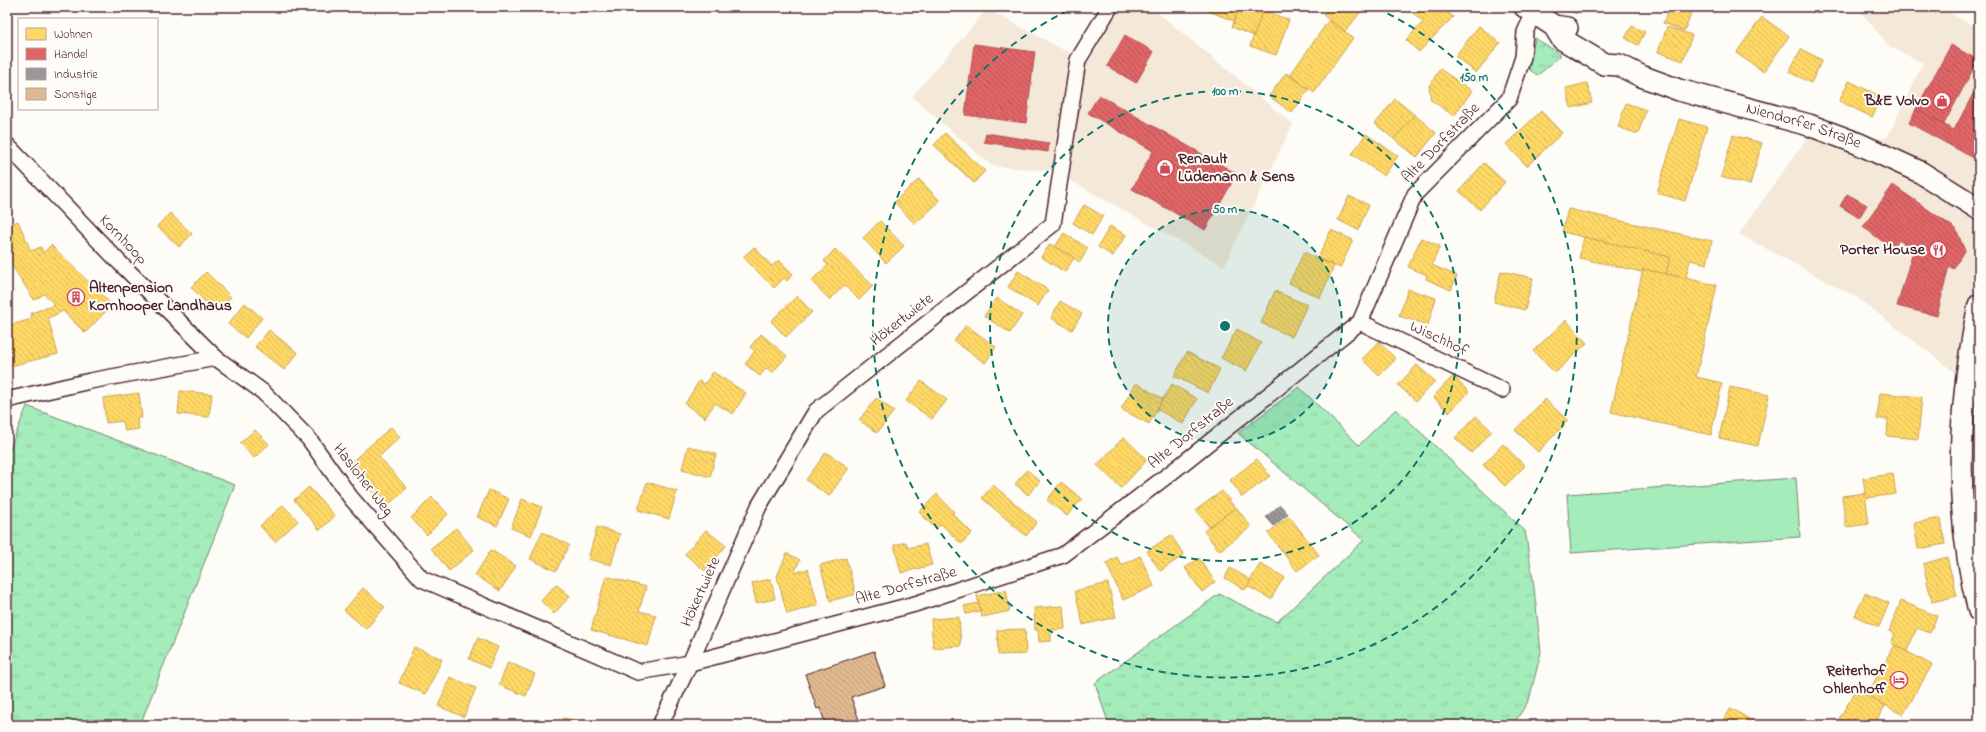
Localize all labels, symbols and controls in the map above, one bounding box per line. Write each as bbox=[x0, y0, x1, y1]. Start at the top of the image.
legend bbox=[18, 18, 158, 110]
text: Wohnen bbox=[54, 26, 92, 44]
text: Handel bbox=[54, 46, 88, 64]
text: Industrie bbox=[54, 66, 98, 84]
text: 150 m bbox=[1460, 69, 1489, 87]
text: 100 m bbox=[1212, 83, 1239, 101]
text: Sonstige bbox=[54, 86, 98, 105]
place label: B&E Volvo bbox=[1864, 89, 1929, 113]
shop icon: B&E Volvo bbox=[1932, 91, 1952, 111]
street label: Alte Dorfstraße bbox=[1396, 97, 1486, 189]
street label: Niendorfer Straße bbox=[1743, 97, 1865, 156]
place label: Renault Lüdemann & Sens bbox=[1177, 147, 1295, 189]
shop icon: Renault Lüdemann & Sens bbox=[1155, 158, 1175, 178]
text: 50 m bbox=[1213, 201, 1238, 219]
street label: Kornhoop bbox=[93, 209, 153, 271]
place label: Porter House bbox=[1840, 238, 1926, 262]
restaurant icon: Porter House bbox=[1928, 240, 1948, 260]
place label: Altenpension Kornhooper Landhaus bbox=[89, 276, 232, 318]
building icon: Altenpension Kornhooper Landhaus bbox=[66, 287, 86, 307]
street label: Hökertwiete bbox=[865, 287, 939, 352]
street label: Wischhof bbox=[1406, 315, 1473, 363]
centre of rings bbox=[1218, 319, 1232, 333]
street label: Alte Dorfstraße bbox=[1143, 390, 1240, 475]
street label: Hasloher Weg bbox=[327, 438, 399, 522]
street label: Hökertwiete bbox=[675, 552, 727, 631]
street label: Alte Dorfstraße bbox=[853, 560, 960, 612]
place label: Reiterhof Ohlenhoff bbox=[1823, 659, 1887, 701]
hotel icon: Reiterhof Ohlenhoff bbox=[1889, 670, 1909, 690]

